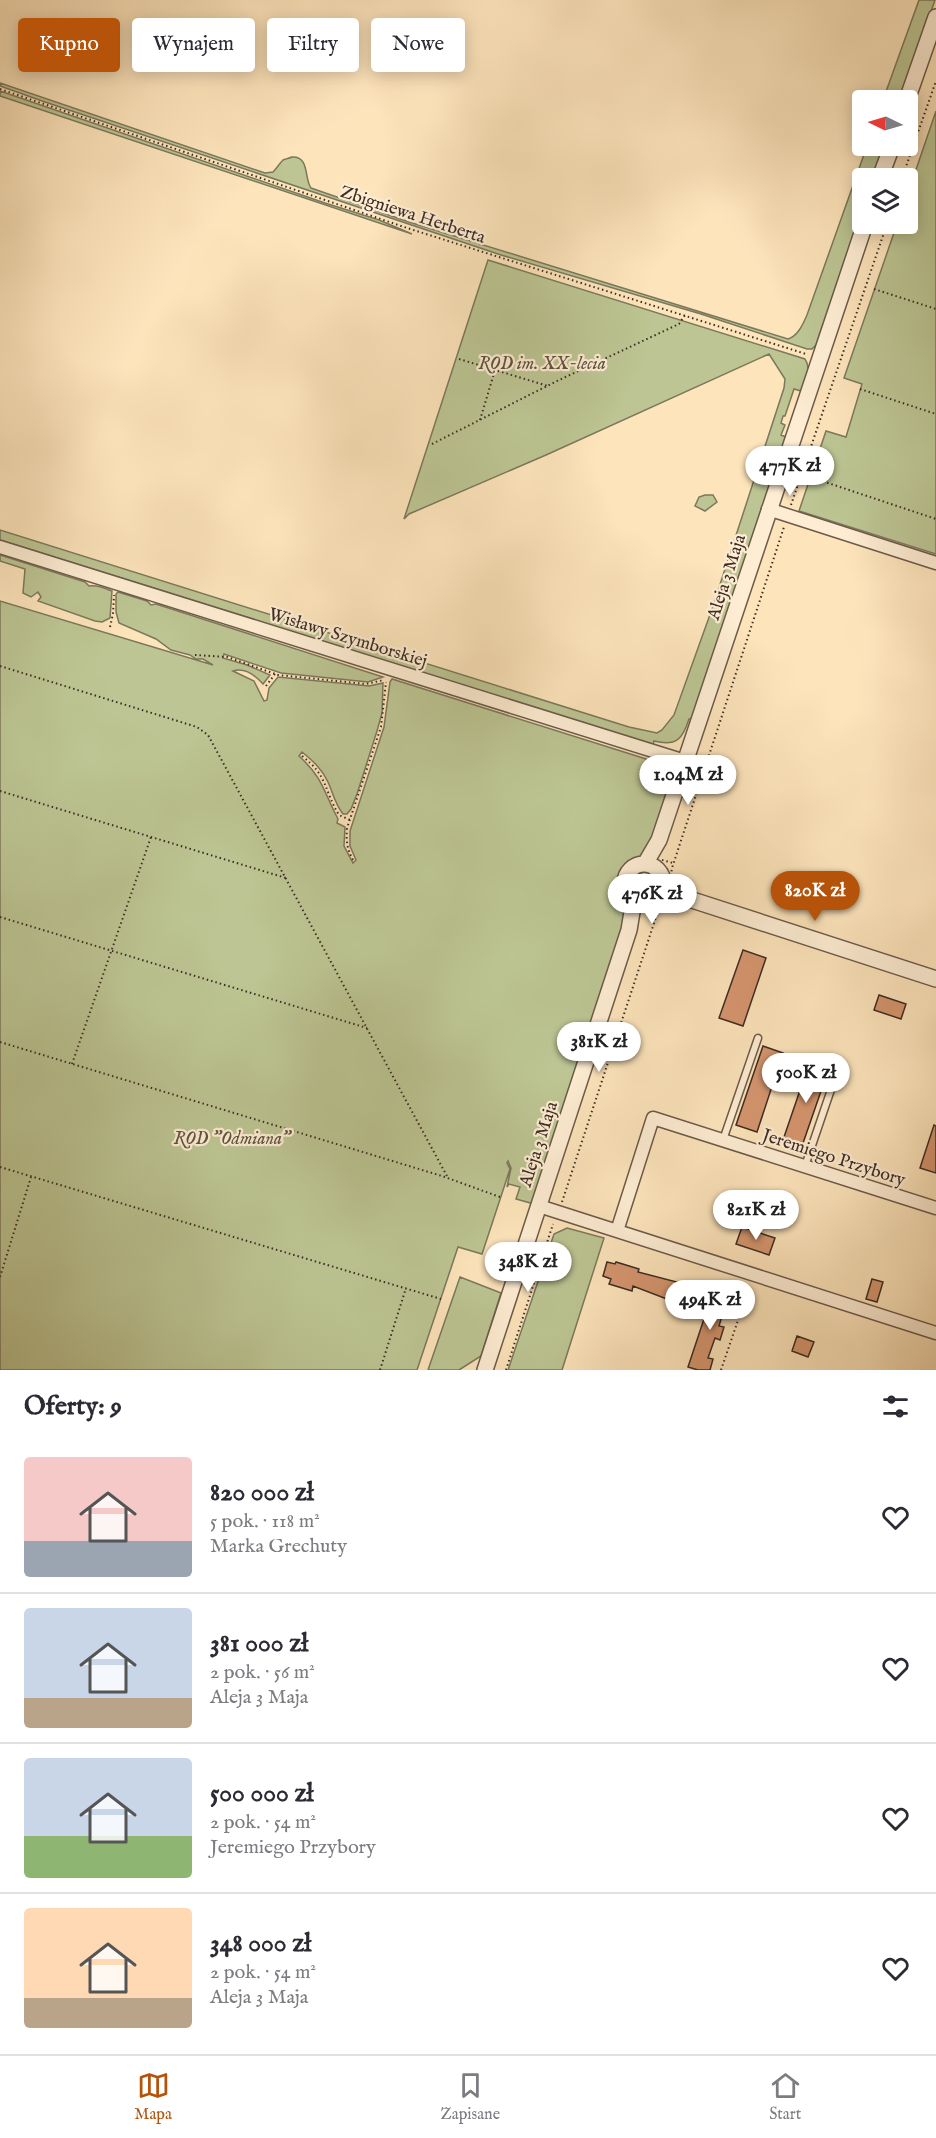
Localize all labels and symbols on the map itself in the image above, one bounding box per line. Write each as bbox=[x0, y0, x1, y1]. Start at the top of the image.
north arrow bbox=[852, 90, 918, 156]
street label: Zbigniewa Herberta bbox=[337, 181, 488, 250]
park label: ROD im. XX-lecia bbox=[478, 353, 606, 376]
pin: 477K zł bbox=[735, 446, 845, 497]
street label: Aleja 3 Maja bbox=[702, 532, 752, 624]
street label: Wisławy Szymborskiej bbox=[265, 603, 430, 674]
pin: 1.04M zł bbox=[626, 755, 750, 806]
pin: 820K zł bbox=[760, 871, 870, 922]
pin: 476K zł bbox=[597, 874, 707, 925]
pin: 381K zł bbox=[544, 1022, 654, 1073]
pin: 500K zł bbox=[751, 1053, 861, 1104]
street label: Aleja 3 Maja bbox=[514, 1099, 564, 1191]
street label: Jeremiego Przybory bbox=[757, 1124, 908, 1192]
park label: ROD "Odmiana" bbox=[174, 1128, 293, 1151]
pin: 821K zł bbox=[701, 1190, 811, 1241]
pin: 348K zł bbox=[473, 1242, 583, 1293]
pin: 494K zł bbox=[655, 1280, 765, 1331]

